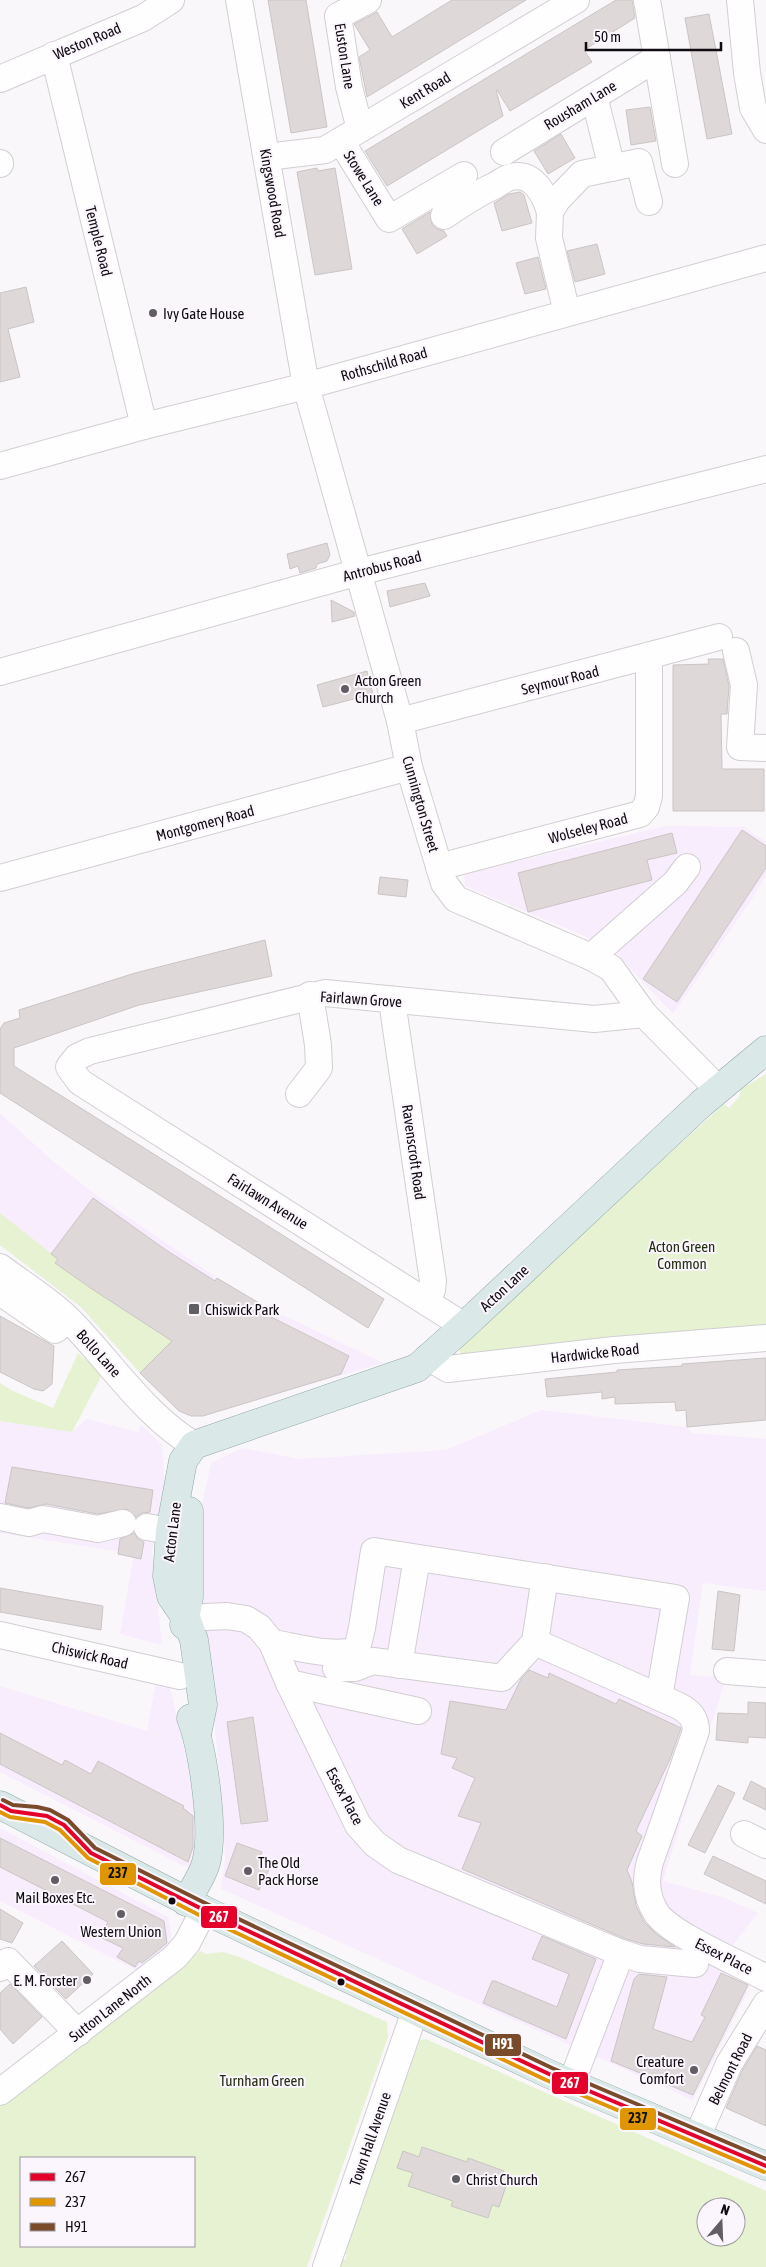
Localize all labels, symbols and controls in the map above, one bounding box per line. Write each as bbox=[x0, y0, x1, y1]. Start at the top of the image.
street label: Weston Road bbox=[51, 19, 123, 63]
scale bar bbox=[586, 20, 721, 52]
street label: Euston Lane bbox=[331, 22, 359, 90]
text: 50 m bbox=[594, 28, 621, 45]
street label: Kent Road bbox=[397, 68, 453, 112]
street label: Rousham Lane bbox=[541, 77, 619, 133]
street label: Kingswood Road bbox=[257, 147, 289, 239]
street label: Stowe Lane bbox=[340, 147, 388, 209]
street label: Temple Road bbox=[82, 204, 116, 278]
place label: Ivy Gate House bbox=[163, 305, 245, 322]
marker: Ivy Gate House bbox=[147, 307, 159, 319]
street label: Rothschild Road bbox=[339, 344, 429, 384]
street label: Antrobus Road bbox=[341, 547, 423, 585]
street label: Seymour Road bbox=[519, 662, 601, 698]
place label: Acton Green Church bbox=[355, 672, 422, 706]
marker: Acton Green Church bbox=[339, 683, 351, 695]
street label: Cunnington Street bbox=[399, 754, 443, 854]
street label: Montgomery Road bbox=[154, 802, 256, 844]
street label: Wolseley Road bbox=[547, 809, 629, 847]
street label: Fairlawn Grove bbox=[320, 988, 403, 1010]
street label: Ravenscroft Road bbox=[399, 1103, 429, 1201]
street label: Fairlawn Avenue bbox=[225, 1170, 311, 1233]
park label: Acton Green Common bbox=[649, 1238, 715, 1272]
street label: Acton Lane bbox=[476, 1261, 532, 1315]
place label: Chiswick Park bbox=[205, 1301, 280, 1318]
marker: Chiswick Park bbox=[187, 1302, 201, 1316]
street label: Bollo Lane bbox=[73, 1326, 125, 1380]
street label: Hardwicke Road bbox=[550, 1340, 640, 1366]
street label: Acton Lane bbox=[160, 1501, 184, 1563]
street label: Chiswick Road bbox=[50, 1638, 130, 1672]
street label: Essex Place bbox=[323, 1764, 367, 1828]
place label: The Old Pack Horse bbox=[258, 1854, 319, 1888]
line badge: 237 bbox=[99, 1862, 137, 1886]
text: 237 bbox=[108, 1865, 128, 1881]
marker: The Old Pack Horse bbox=[242, 1865, 254, 1877]
marker: Mail Boxes Etc. bbox=[49, 1874, 61, 1886]
place label: Mail Boxes Etc. bbox=[15, 1889, 95, 1906]
unlabelled marker bbox=[167, 1896, 177, 1906]
line badge: 267 bbox=[200, 1905, 238, 1929]
marker: Western Union bbox=[115, 1908, 127, 1920]
text: 267 bbox=[209, 1909, 229, 1925]
place label: Western Union bbox=[80, 1923, 162, 1940]
street label: Essex Place bbox=[692, 1934, 756, 1978]
street label: Sutton Lane North bbox=[66, 1971, 154, 2045]
place label: E. M. Forster bbox=[13, 1972, 78, 1989]
marker: E. M. Forster bbox=[81, 1974, 93, 1986]
unlabelled marker bbox=[336, 1977, 346, 1987]
street label: Belmont Road bbox=[705, 2030, 755, 2108]
line badge: H91 bbox=[484, 2033, 522, 2057]
text: H91 bbox=[492, 2036, 514, 2052]
place label: Creature Comfort bbox=[636, 2053, 684, 2087]
marker: Creature Comfort bbox=[688, 2064, 700, 2076]
line badge: 267 bbox=[551, 2071, 589, 2095]
park label: Turnham Green bbox=[219, 2072, 305, 2089]
text: 267 bbox=[560, 2075, 580, 2091]
street label: Town Hall Avenue bbox=[346, 2090, 394, 2188]
line badge: 237 bbox=[619, 2107, 657, 2131]
text: 237 bbox=[628, 2110, 648, 2126]
legend bbox=[20, 2157, 195, 2247]
text: 267 bbox=[65, 2168, 86, 2185]
place label: Christ Church bbox=[466, 2171, 538, 2188]
marker: Christ Church bbox=[450, 2173, 462, 2185]
text: 237 bbox=[65, 2193, 86, 2210]
north arrow bbox=[696, 2197, 746, 2247]
text: N bbox=[719, 2201, 732, 2219]
text: H91 bbox=[65, 2218, 88, 2235]

